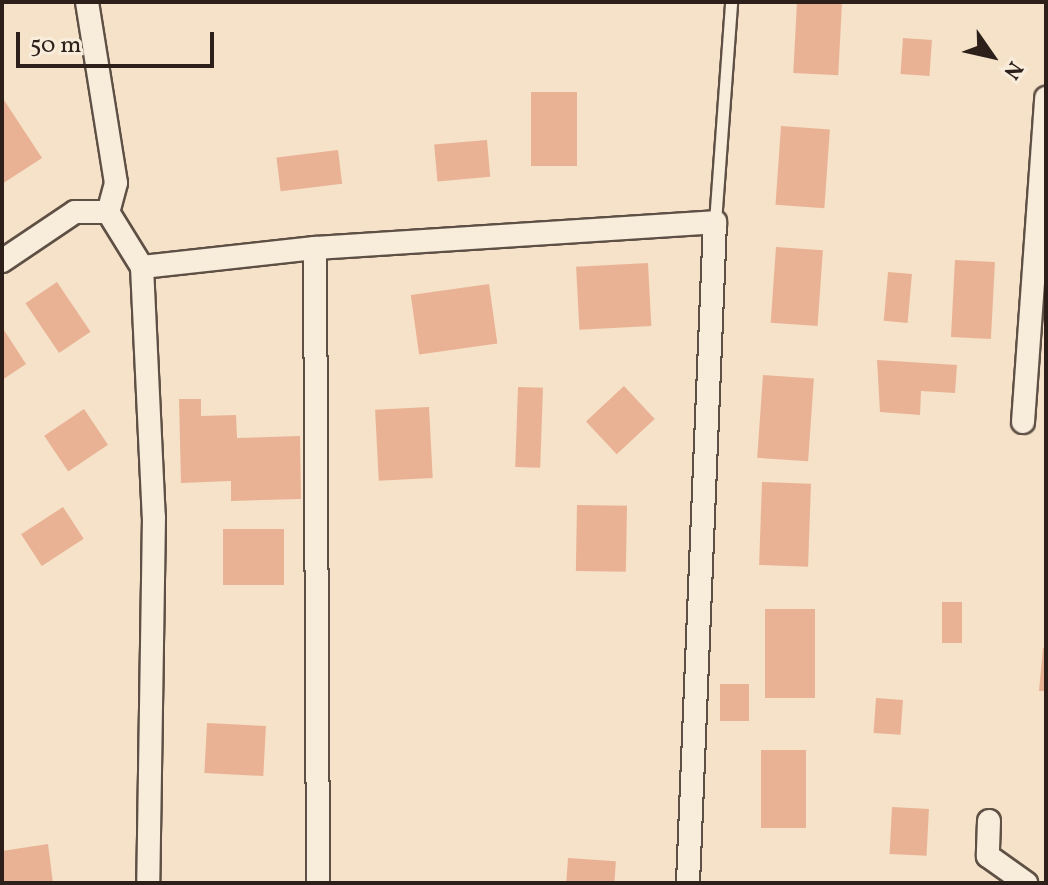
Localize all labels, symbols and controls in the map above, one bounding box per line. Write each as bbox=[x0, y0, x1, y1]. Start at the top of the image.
scale bar bbox=[20, 16, 218, 66]
north arrow bbox=[952, 16, 1032, 96]
text: 50 m bbox=[30, 29, 82, 63]
text: N bbox=[995, 54, 1030, 85]

